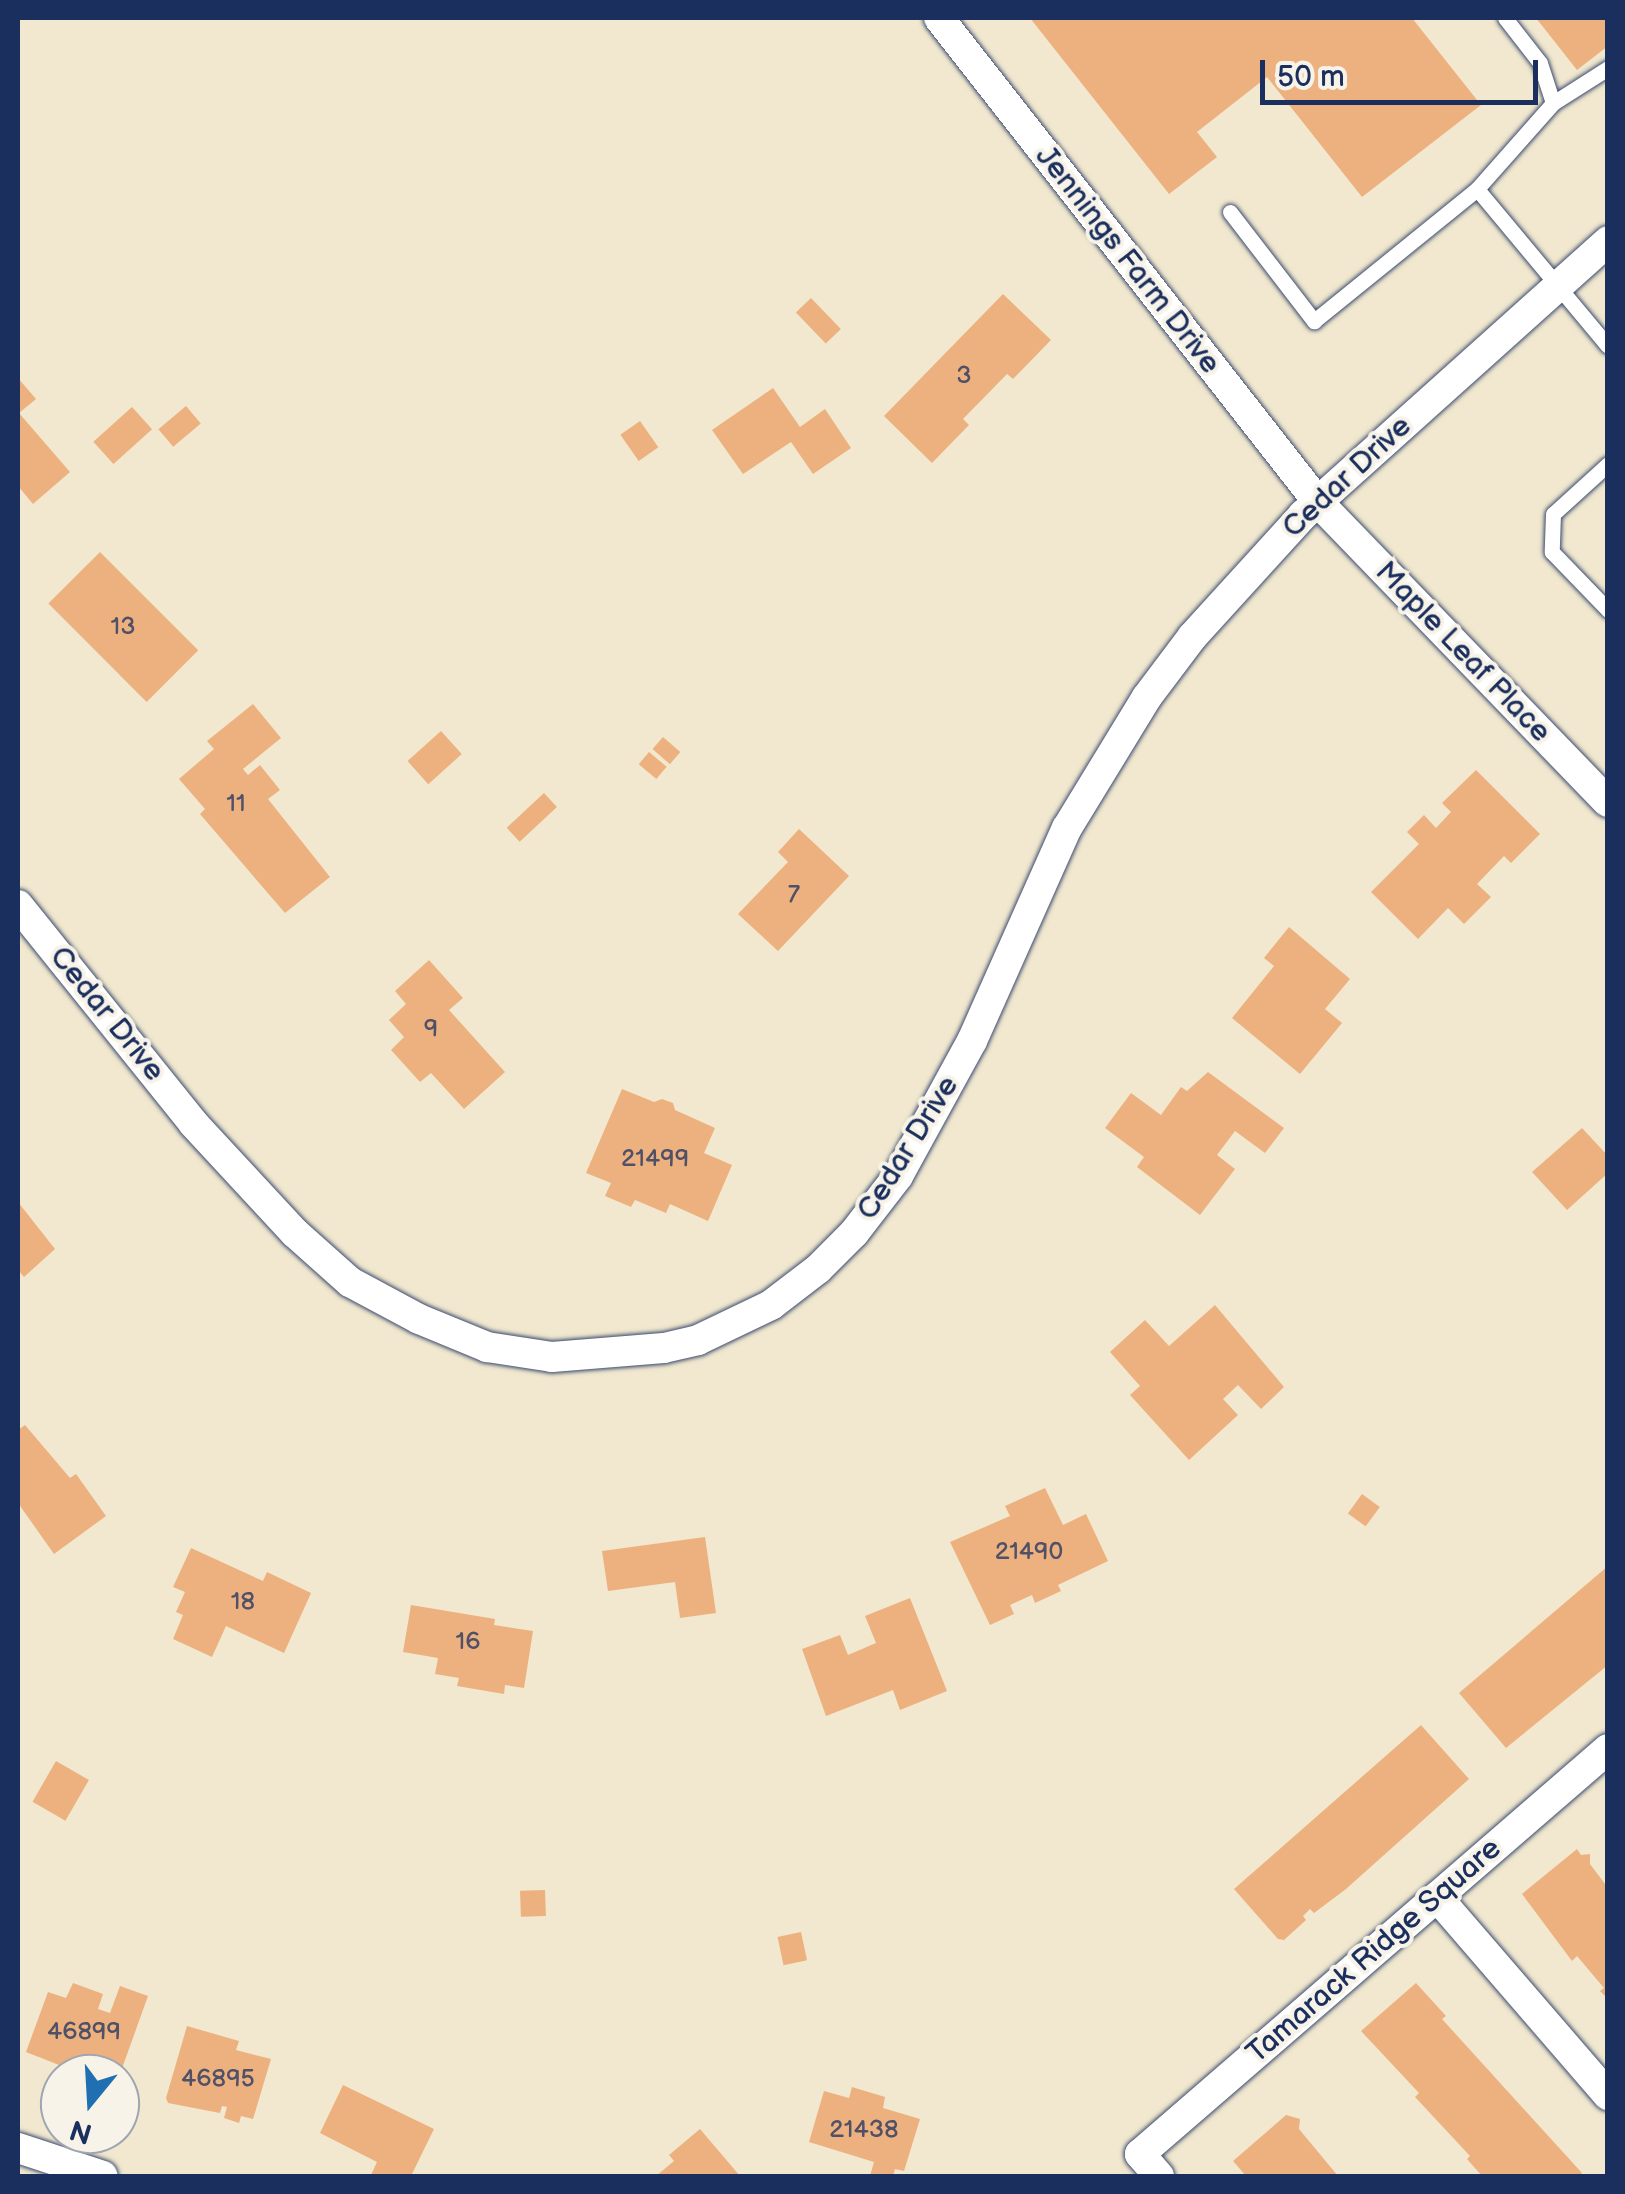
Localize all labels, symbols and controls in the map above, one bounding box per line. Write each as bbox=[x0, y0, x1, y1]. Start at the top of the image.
scale bar bbox=[1265, 40, 1542, 102]
text: 50 m bbox=[1277, 59, 1345, 95]
street label: Jennings Farm Drive bbox=[1028, 139, 1228, 381]
house number: 3 bbox=[956, 361, 972, 391]
street label: Cedar Drive bbox=[1275, 408, 1419, 546]
street label: Maple Leaf Place bbox=[1368, 554, 1558, 750]
house number: 13 bbox=[110, 612, 136, 642]
house number: 11 bbox=[226, 789, 246, 819]
house number: 7 bbox=[788, 880, 800, 910]
street label: Cedar Drive bbox=[42, 939, 172, 1089]
house number: 9 bbox=[424, 1014, 438, 1044]
street label: Cedar Drive bbox=[850, 1069, 966, 1227]
house number: 21499 bbox=[621, 1144, 689, 1174]
house number: 21490 bbox=[995, 1537, 1063, 1567]
house number: 18 bbox=[231, 1587, 255, 1617]
house number: 16 bbox=[456, 1627, 480, 1657]
street label: Tamarack Ridge Square bbox=[1239, 1831, 1509, 2071]
house number: 46899 bbox=[47, 2017, 121, 2047]
north arrow bbox=[40, 2054, 140, 2154]
house number: 46895 bbox=[181, 2064, 255, 2094]
text: N bbox=[66, 2112, 96, 2150]
house number: 21438 bbox=[829, 2115, 899, 2145]

